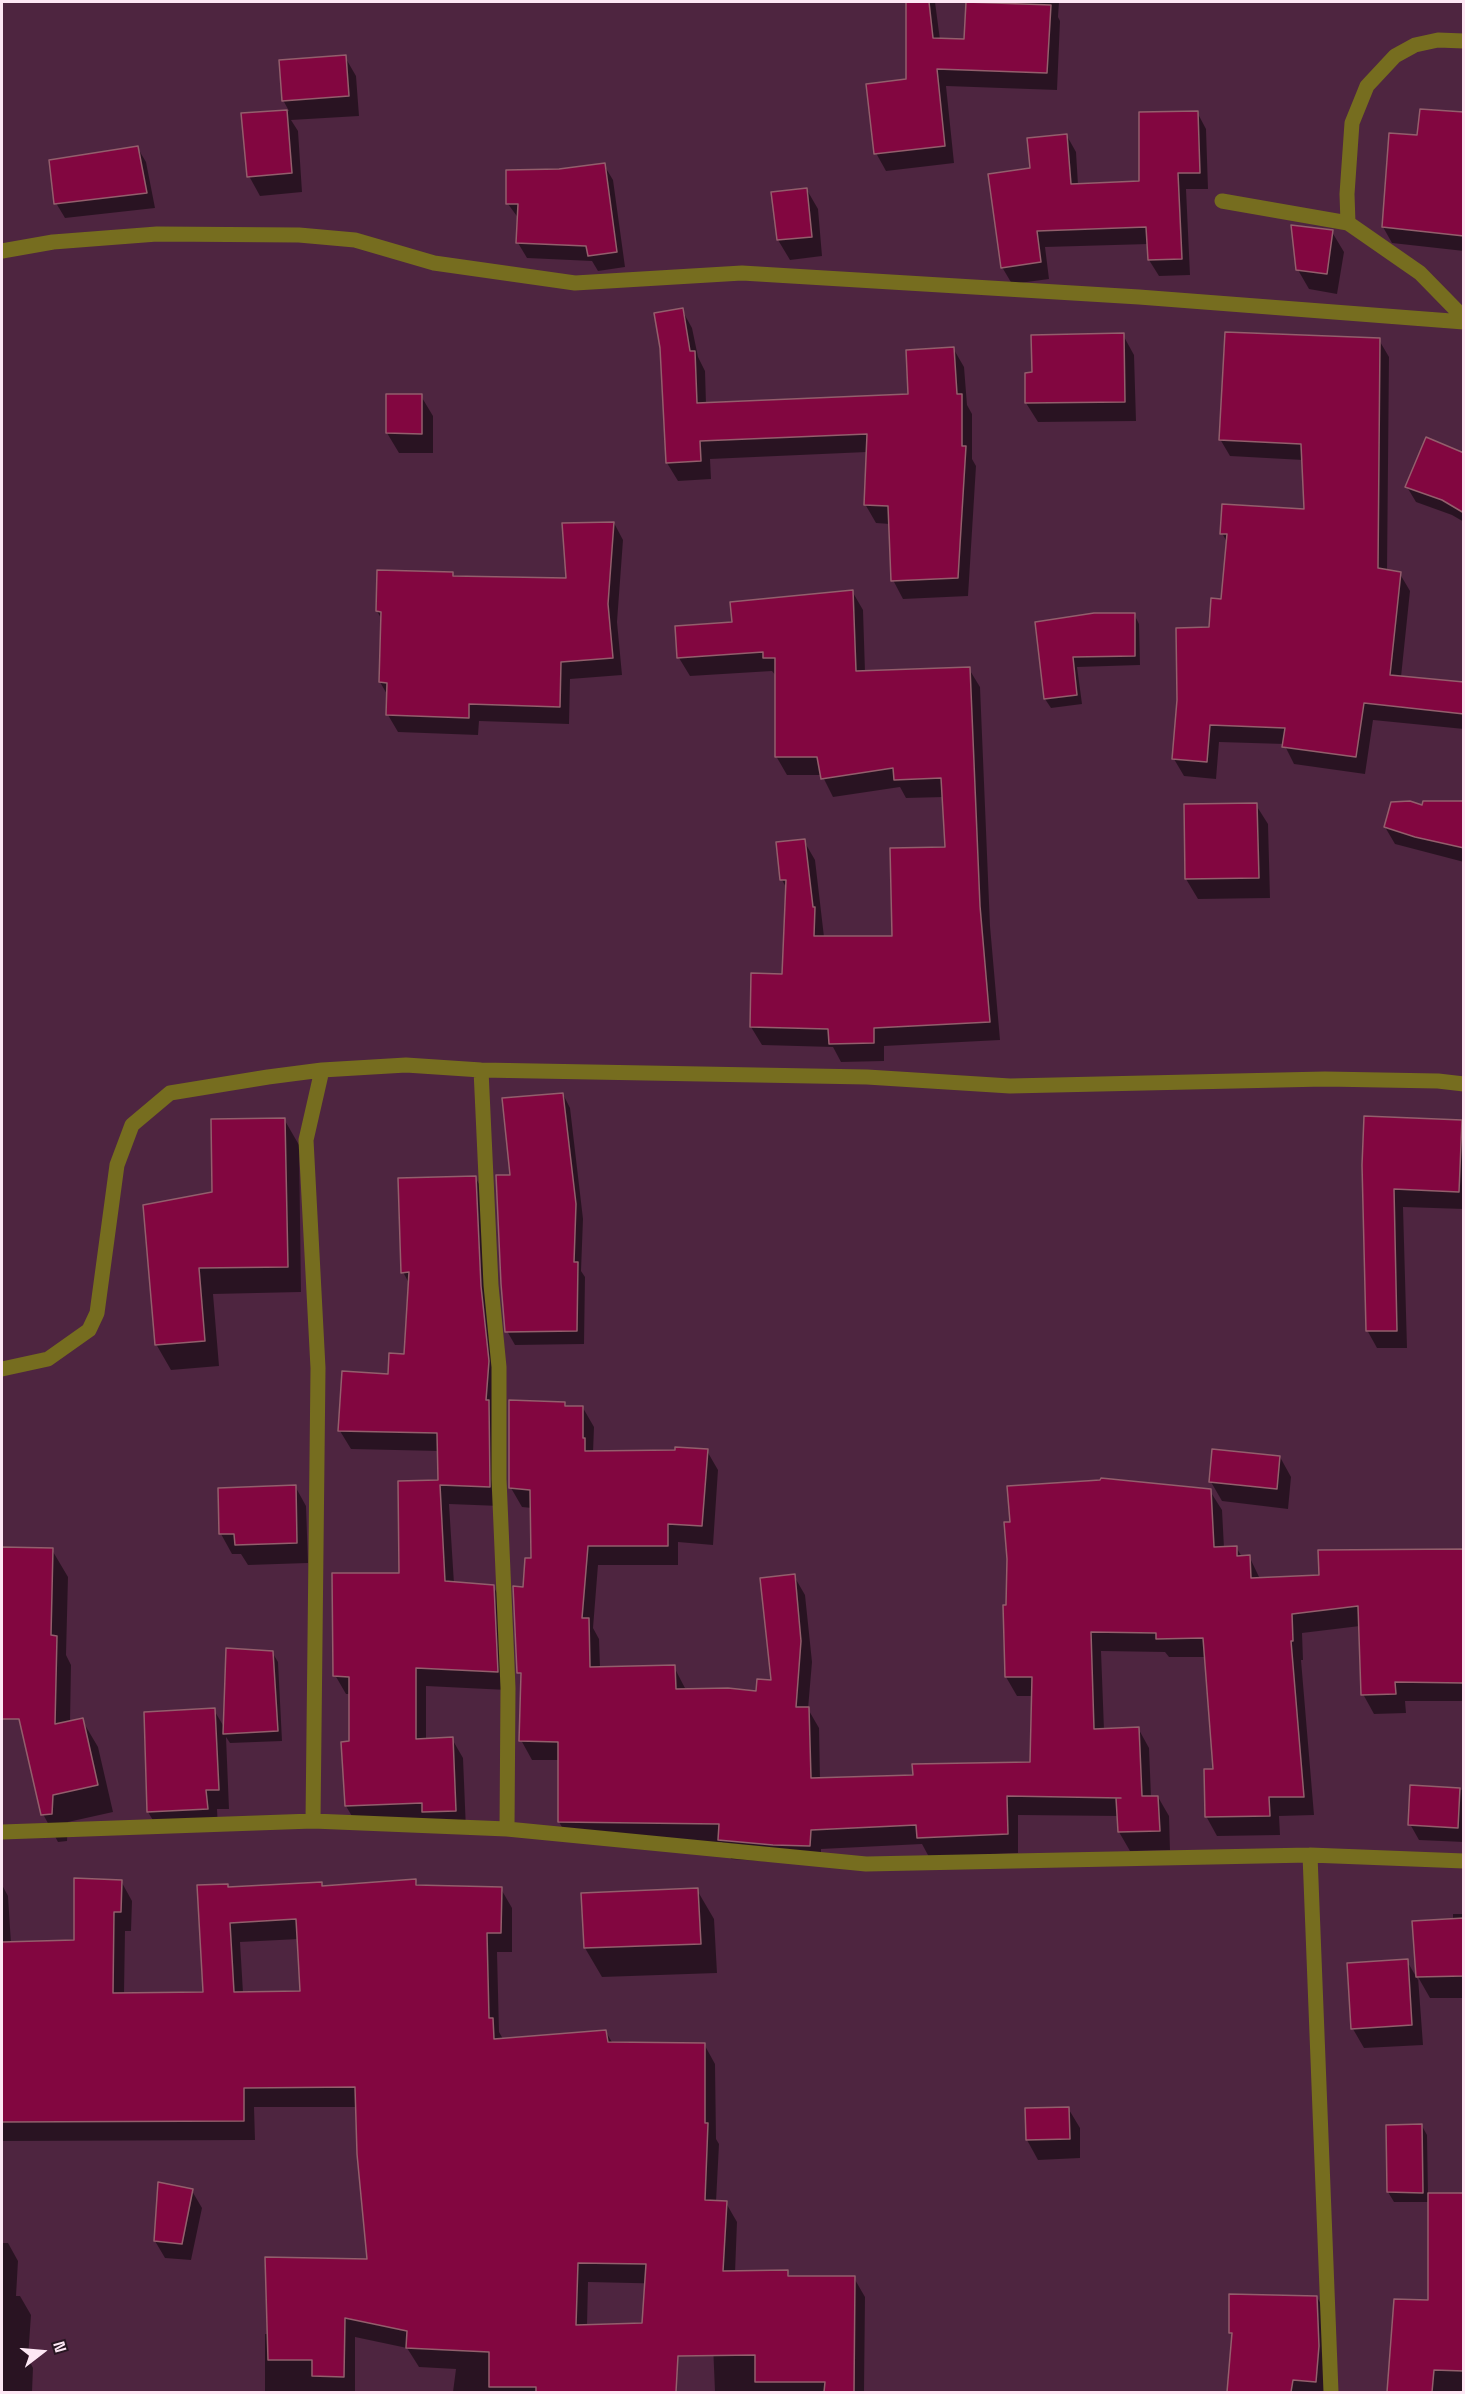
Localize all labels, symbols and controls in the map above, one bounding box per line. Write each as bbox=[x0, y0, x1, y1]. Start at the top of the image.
north arrow bbox=[12, 2322, 72, 2382]
text: N bbox=[48, 2339, 71, 2355]

